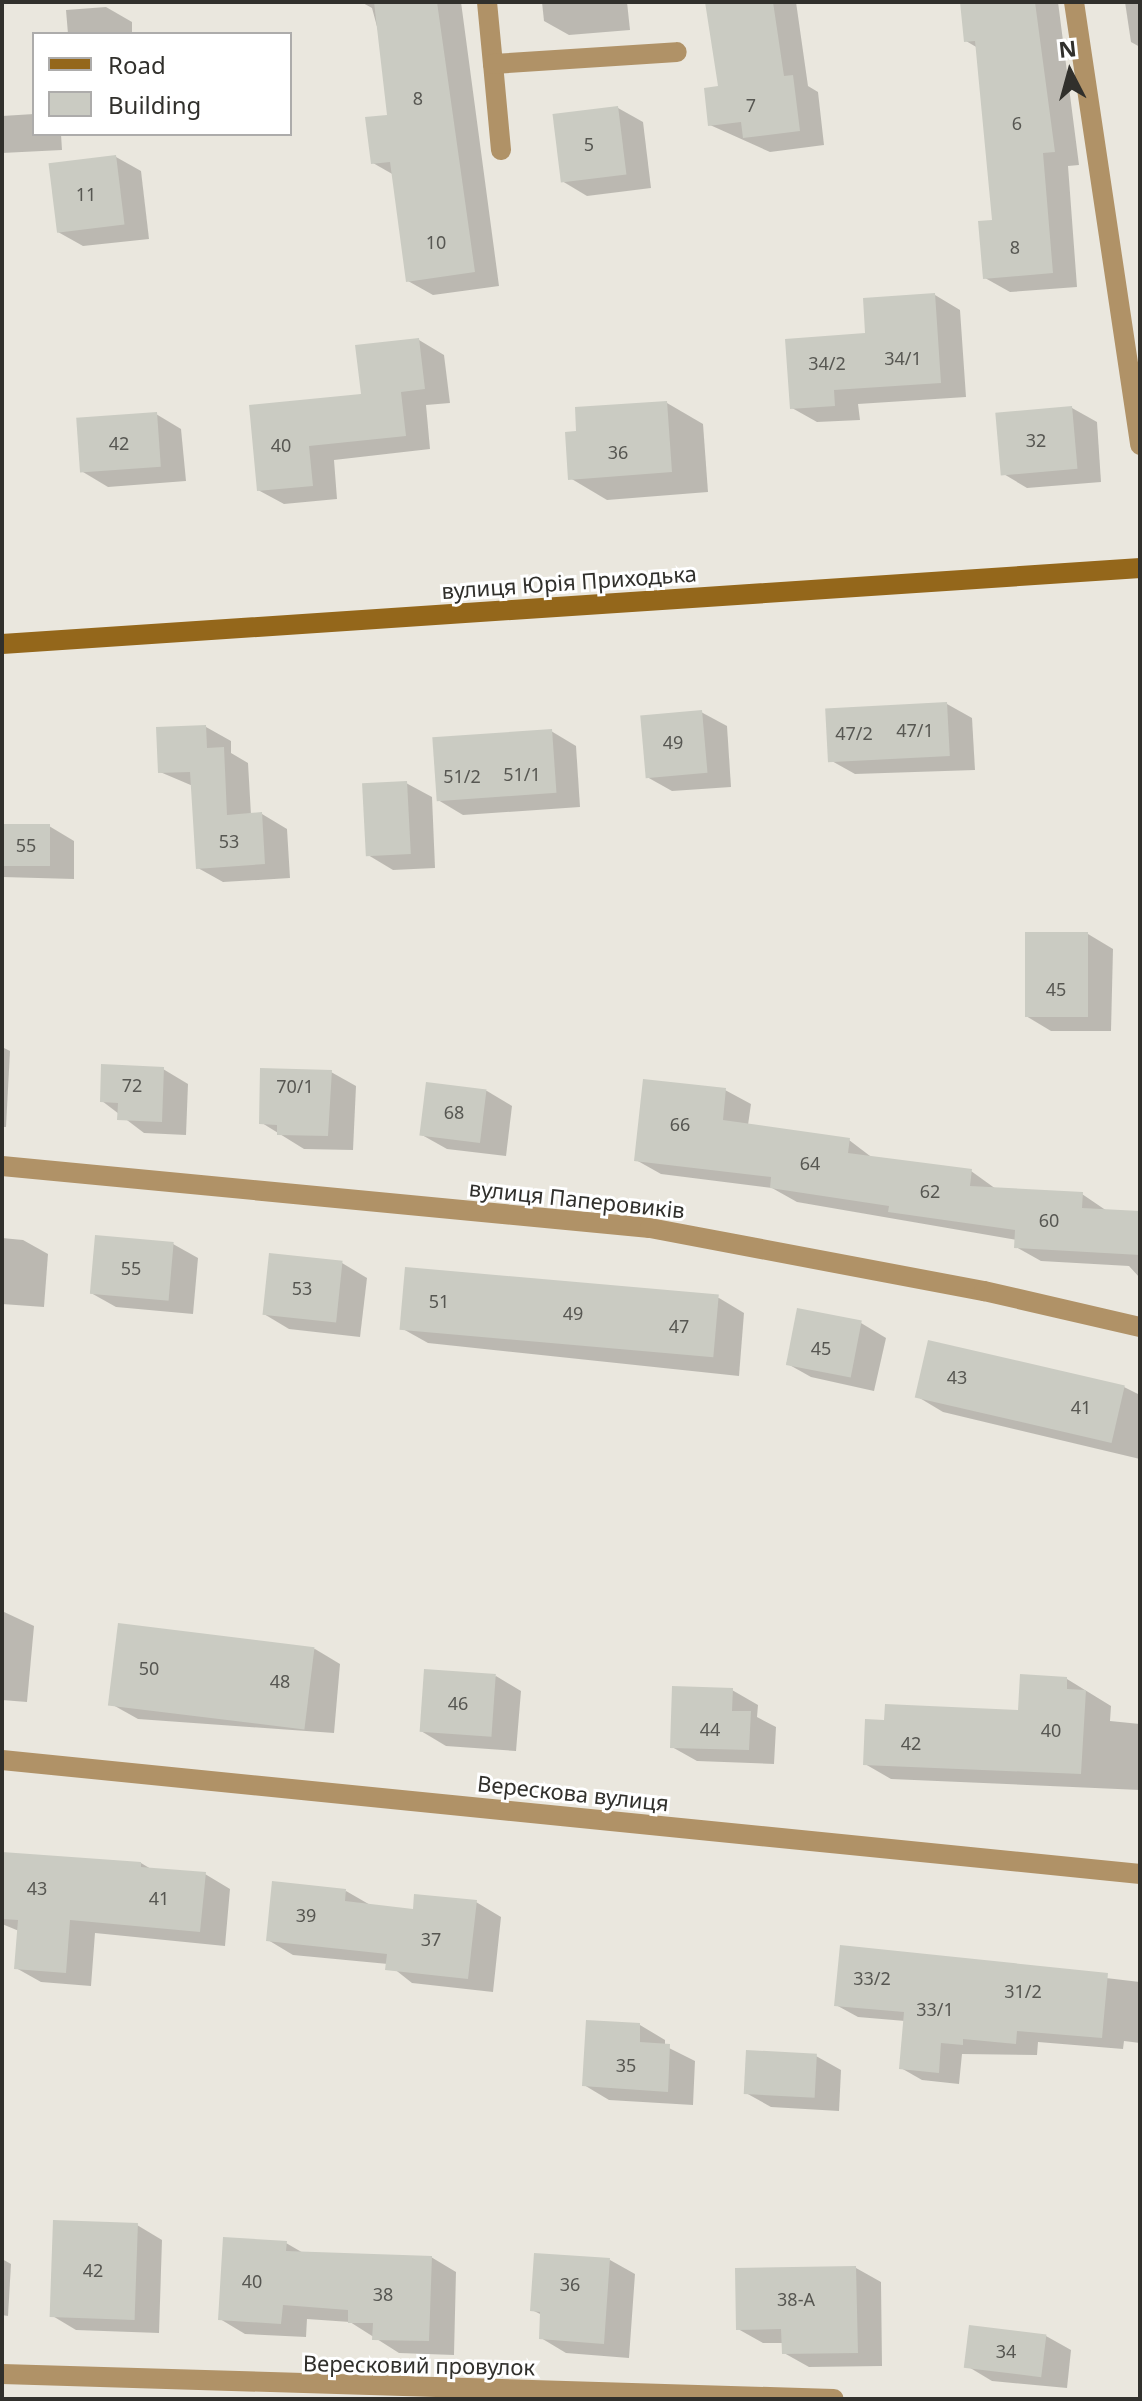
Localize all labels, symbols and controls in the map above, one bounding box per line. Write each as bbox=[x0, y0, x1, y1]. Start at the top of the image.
legend bbox=[32, 32, 292, 136]
north arrow bbox=[1030, 32, 1110, 112]
text: N bbox=[1057, 32, 1078, 64]
text: Road bbox=[108, 48, 166, 81]
house number: 8 bbox=[413, 87, 423, 109]
text: Building bbox=[108, 88, 201, 121]
house number: 7 bbox=[746, 94, 756, 116]
house number: 6 bbox=[1012, 112, 1022, 134]
house number: 5 bbox=[584, 133, 594, 155]
house number: 11 bbox=[76, 183, 96, 205]
house number: 10 bbox=[426, 231, 446, 253]
house number: 8 bbox=[1010, 236, 1020, 258]
house number: 34/1 bbox=[884, 347, 922, 369]
house number: 34/2 bbox=[808, 352, 846, 374]
house number: 32 bbox=[1026, 429, 1046, 451]
house number: 42 bbox=[109, 432, 129, 454]
house number: 40 bbox=[271, 434, 291, 456]
house number: 36 bbox=[608, 441, 628, 463]
street label: вулиця Юрія Приходька bbox=[440, 560, 698, 604]
house number: 47/1 bbox=[896, 719, 934, 741]
house number: 47/2 bbox=[835, 722, 873, 744]
house number: 49 bbox=[663, 731, 683, 753]
house number: 51/1 bbox=[503, 763, 541, 785]
house number: 51/2 bbox=[443, 765, 481, 787]
house number: 53 bbox=[219, 830, 239, 852]
house number: 55 bbox=[16, 834, 36, 856]
house number: 45 bbox=[1046, 978, 1066, 1000]
house number: 72 bbox=[122, 1074, 142, 1096]
house number: 70/1 bbox=[276, 1075, 314, 1097]
house number: 68 bbox=[444, 1101, 464, 1123]
house number: 66 bbox=[670, 1113, 690, 1135]
house number: 64 bbox=[800, 1152, 820, 1174]
street label: вулиця Паперовиків bbox=[468, 1175, 686, 1223]
house number: 62 bbox=[920, 1180, 940, 1202]
house number: 60 bbox=[1039, 1209, 1059, 1231]
house number: 55 bbox=[121, 1257, 141, 1279]
house number: 53 bbox=[292, 1277, 312, 1299]
house number: 51 bbox=[429, 1290, 449, 1312]
house number: 49 bbox=[563, 1302, 583, 1324]
house number: 47 bbox=[669, 1315, 689, 1337]
house number: 45 bbox=[811, 1337, 831, 1359]
house number: 43 bbox=[947, 1366, 967, 1388]
house number: 41 bbox=[1071, 1396, 1091, 1418]
house number: 50 bbox=[139, 1657, 159, 1679]
house number: 48 bbox=[270, 1670, 290, 1692]
house number: 46 bbox=[448, 1692, 468, 1714]
house number: 44 bbox=[700, 1718, 720, 1740]
house number: 40 bbox=[1041, 1719, 1061, 1741]
house number: 42 bbox=[901, 1732, 921, 1754]
street label: Верескова вулиця bbox=[476, 1770, 670, 1816]
house number: 43 bbox=[27, 1877, 47, 1899]
house number: 41 bbox=[149, 1887, 169, 1909]
house number: 39 bbox=[296, 1904, 316, 1926]
house number: 37 bbox=[421, 1928, 441, 1950]
house number: 33/2 bbox=[853, 1967, 891, 1989]
house number: 31/2 bbox=[1004, 1980, 1042, 2002]
house number: 33/1 bbox=[916, 1998, 954, 2020]
house number: 35 bbox=[616, 2054, 636, 2076]
house number: 42 bbox=[83, 2259, 103, 2281]
house number: 40 bbox=[242, 2270, 262, 2292]
house number: 36 bbox=[560, 2273, 580, 2295]
house number: 38 bbox=[373, 2283, 393, 2305]
house number: 38-А bbox=[777, 2288, 815, 2310]
house number: 34 bbox=[996, 2340, 1016, 2362]
street label: Вересковий провулок bbox=[303, 2350, 535, 2380]

